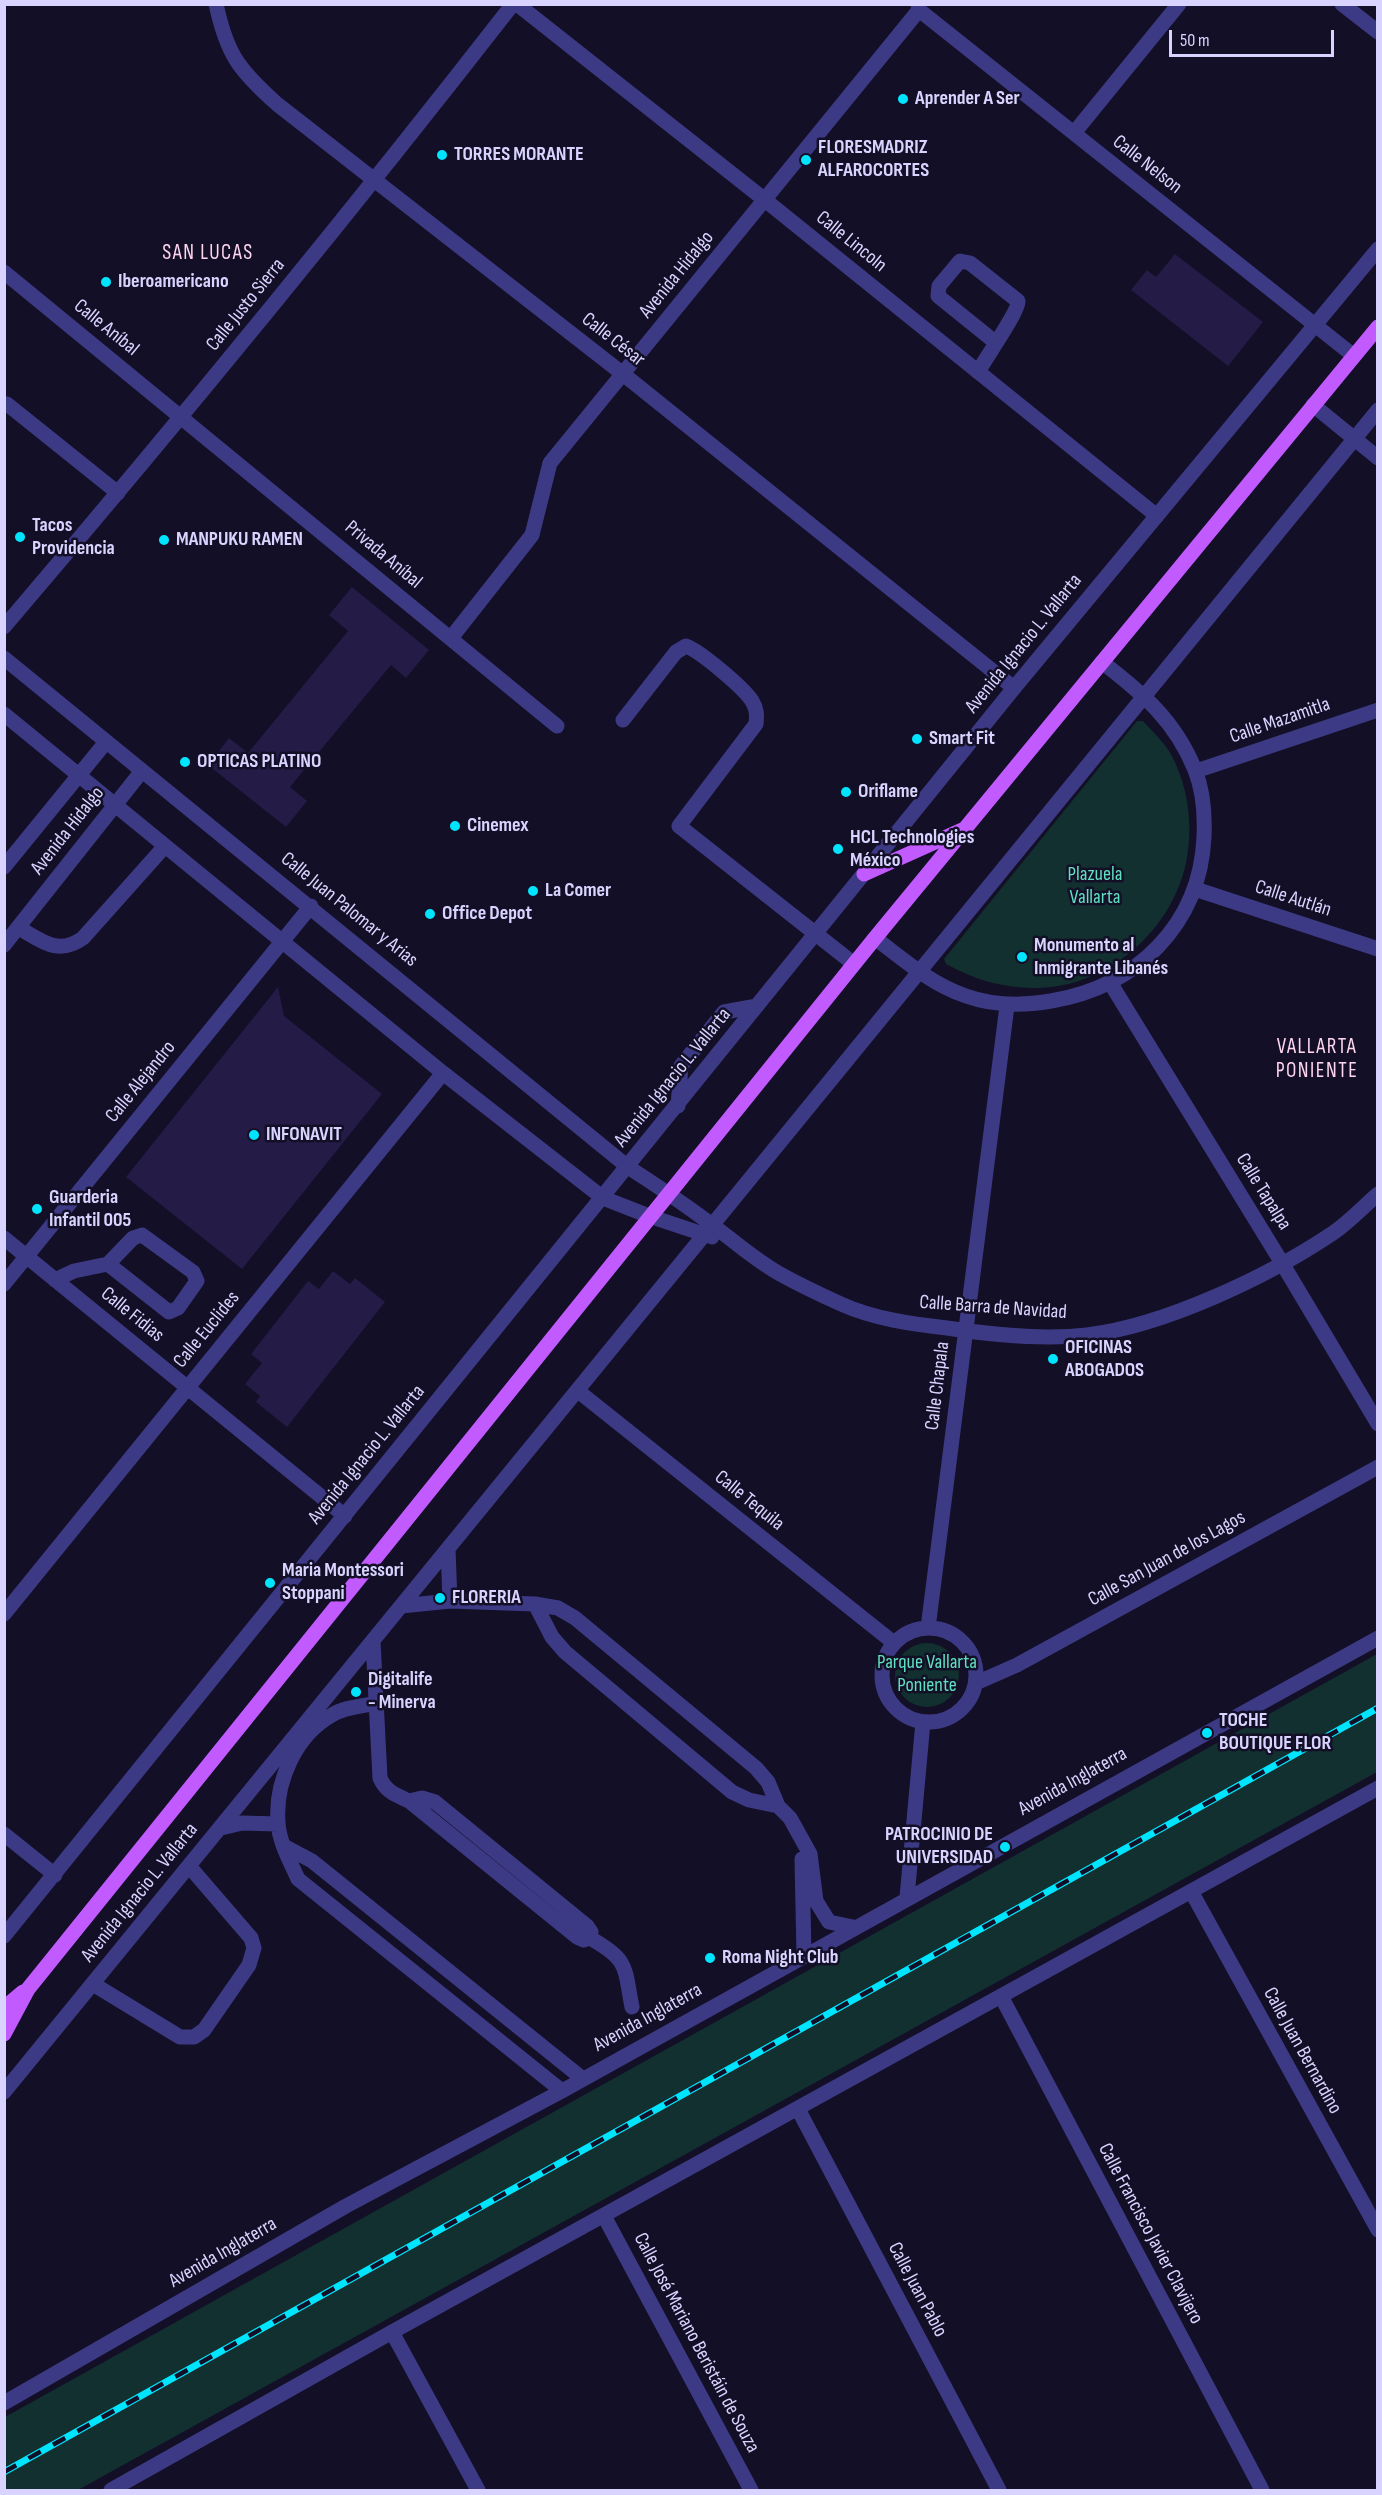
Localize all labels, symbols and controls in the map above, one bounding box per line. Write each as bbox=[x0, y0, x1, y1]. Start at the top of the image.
scale bar bbox=[1172, 18, 1337, 56]
text: 50 m bbox=[1180, 30, 1210, 51]
place label: Aprender A Ser bbox=[915, 87, 1020, 111]
marker: Aprender A Ser bbox=[896, 92, 910, 106]
street label: Calle Nelson bbox=[1107, 130, 1187, 200]
place label: FLORESMADRIZ ALFAROCORTES bbox=[818, 136, 929, 183]
place label: TORRES MORANTE bbox=[454, 143, 584, 167]
marker: TORRES MORANTE bbox=[435, 148, 449, 162]
marker: FLORESMADRIZ ALFAROCORTES bbox=[799, 153, 813, 167]
street label: Calle Lincoln bbox=[811, 206, 891, 278]
street label: Avenida Hidalgo bbox=[635, 227, 719, 323]
district label: SAN LUCAS bbox=[162, 241, 254, 267]
street label: Calle Justo Sierra bbox=[201, 254, 291, 356]
place label: Iberoamericano bbox=[118, 270, 229, 294]
marker: Iberoamericano bbox=[99, 275, 113, 289]
street label: Calle Aníbal bbox=[69, 295, 143, 361]
street label: Calle César bbox=[577, 308, 649, 372]
place label: Tacos Providencia bbox=[32, 514, 115, 561]
street label: Privada Aníbal bbox=[340, 516, 426, 594]
place label: MANPUKU RAMEN bbox=[176, 528, 303, 552]
marker: Tacos Providencia bbox=[13, 530, 27, 544]
marker: MANPUKU RAMEN bbox=[157, 533, 171, 547]
street label: Avenida Ignacio L. Vallarta bbox=[961, 570, 1087, 718]
street label: Calle Mazamitla bbox=[1227, 693, 1333, 749]
place label: Smart Fit bbox=[929, 727, 995, 751]
marker: Smart Fit bbox=[910, 732, 924, 746]
place label: OPTICAS PLATINO bbox=[197, 750, 321, 774]
marker: OPTICAS PLATINO bbox=[178, 755, 192, 769]
place label: Oriflame bbox=[858, 780, 918, 804]
street label: Avenida Hidalgo bbox=[26, 782, 110, 880]
marker: Oriflame bbox=[839, 785, 853, 799]
place label: Cinemex bbox=[467, 814, 529, 838]
marker: Cinemex bbox=[448, 819, 462, 833]
place label: HCL Technologies México bbox=[850, 826, 974, 873]
marker: HCL Technologies México bbox=[831, 842, 845, 856]
street label: Calle Juan Palomar y Arias bbox=[276, 847, 422, 973]
park label: Plazuela Vallarta bbox=[1068, 863, 1122, 910]
street label: Calle Autlán bbox=[1252, 875, 1334, 923]
place label: La Comer bbox=[545, 879, 611, 903]
marker: La Comer bbox=[526, 884, 540, 898]
place label: Office Depot bbox=[442, 902, 532, 926]
marker: Office Depot bbox=[423, 907, 437, 921]
place label: Monumento al Inmigrante Libanés bbox=[1034, 934, 1168, 981]
marker: Monumento al Inmigrante Libanés bbox=[1015, 950, 1029, 964]
street label: Avenida Ignacio L. Vallarta bbox=[610, 1004, 736, 1152]
district label: VALLARTA PONIENTE bbox=[1276, 1035, 1358, 1085]
street label: Calle Alejandro bbox=[101, 1036, 181, 1128]
place label: INFONAVIT bbox=[266, 1123, 342, 1147]
marker: INFONAVIT bbox=[247, 1128, 261, 1142]
street label: Calle Tapalpa bbox=[1230, 1149, 1296, 1235]
place label: Guarderia Infantil 005 bbox=[49, 1186, 131, 1233]
marker: Guarderia Infantil 005 bbox=[30, 1202, 44, 1216]
street label: Calle Fidias bbox=[96, 1282, 168, 1348]
street label: Calle Euclides bbox=[169, 1287, 245, 1373]
street label: Calle Barra de Navidad bbox=[919, 1291, 1067, 1325]
place label: OFICINAS ABOGADOS bbox=[1065, 1336, 1144, 1383]
street label: Calle Chapala bbox=[921, 1340, 955, 1432]
marker: OFICINAS ABOGADOS bbox=[1046, 1352, 1060, 1366]
street label: Avenida Ignacio L. Vallarta bbox=[304, 1381, 430, 1529]
street label: Calle Tequila bbox=[709, 1466, 789, 1536]
street label: Calle San Juan de los Lagos bbox=[1084, 1506, 1250, 1612]
place label: Maria Montessori Stoppani bbox=[282, 1559, 404, 1606]
marker: Maria Montessori Stoppani bbox=[263, 1576, 277, 1590]
place label: FLORERIA bbox=[452, 1586, 521, 1610]
marker: FLORERIA bbox=[433, 1591, 447, 1605]
park label: Parque Vallarta Poniente bbox=[877, 1651, 977, 1698]
place label: Digitalife - Minerva bbox=[368, 1668, 436, 1715]
marker: Digitalife - Minerva bbox=[349, 1685, 363, 1699]
place label: TOCHE BOUTIQUE FLOR bbox=[1219, 1709, 1331, 1756]
marker: TOCHE BOUTIQUE FLOR bbox=[1200, 1726, 1214, 1740]
street label: Avenida Inglaterra bbox=[1015, 1742, 1131, 1822]
street label: Avenida Ignacio L. Vallarta bbox=[77, 1819, 203, 1967]
place label: PATROCINIO DE UNIVERSIDAD bbox=[885, 1823, 993, 1870]
marker: PATROCINIO DE UNIVERSIDAD bbox=[998, 1840, 1012, 1854]
place label: Roma Night Club bbox=[722, 1946, 838, 1970]
marker: Roma Night Club bbox=[703, 1951, 717, 1965]
street label: Avenida Inglaterra bbox=[590, 1978, 706, 2058]
street label: Calle Juan Bernardino bbox=[1257, 1984, 1347, 2118]
street label: Calle Francisco Javier Clavijero bbox=[1092, 2140, 1208, 2328]
street label: Avenida Inglaterra bbox=[165, 2213, 281, 2293]
street label: Calle José Mariano Beristáin de Souza bbox=[628, 2229, 764, 2457]
street label: Calle Juan Pablo bbox=[882, 2239, 952, 2341]

